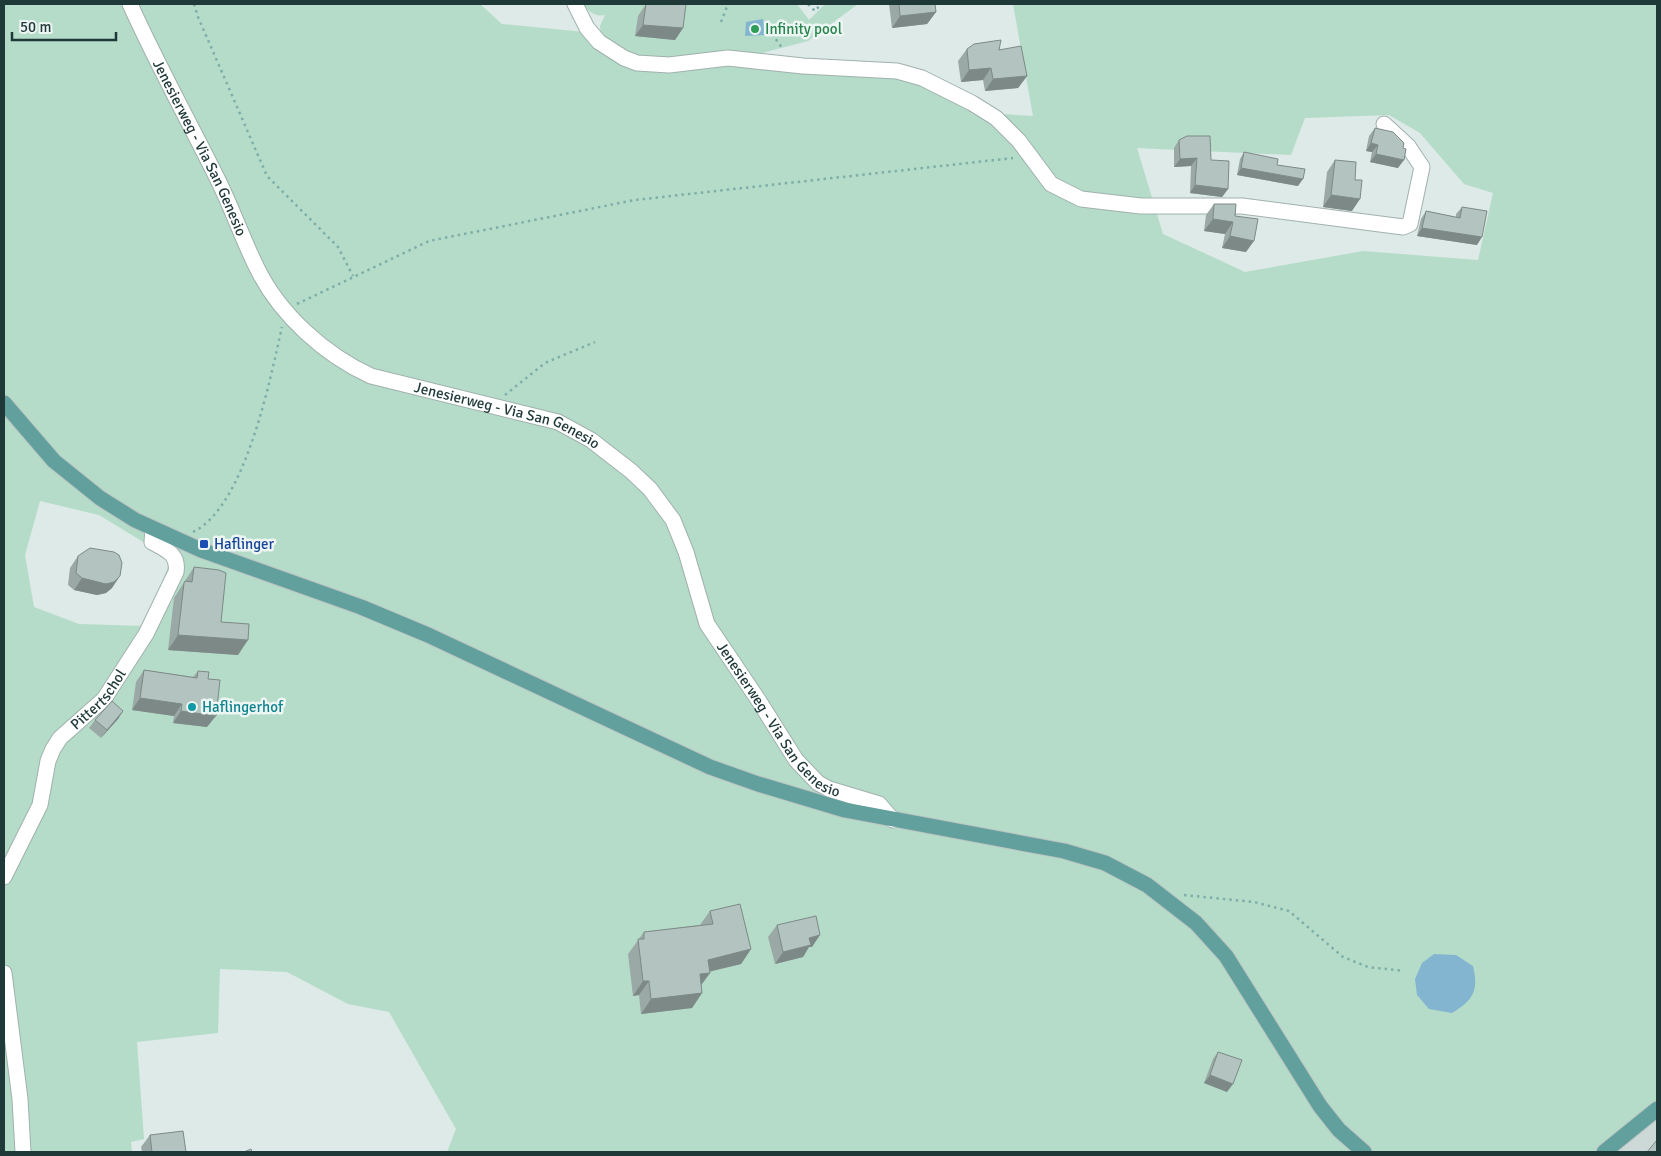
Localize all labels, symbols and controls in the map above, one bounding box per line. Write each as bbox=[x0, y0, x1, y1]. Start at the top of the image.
scale bar bbox=[12, 10, 116, 42]
text: 50 m bbox=[20, 18, 51, 36]
place label: Infinity pool bbox=[765, 20, 842, 38]
marker: Infinity pool bbox=[749, 23, 761, 35]
street label: Jenesierweg - Via San Genesio bbox=[149, 57, 251, 239]
street label: Jenesierweg - Via San Genesio bbox=[412, 378, 604, 453]
place label: Haflinger bbox=[214, 535, 275, 553]
marker: Haflinger bbox=[198, 538, 210, 550]
street label: Jenesierweg - Via San Genesio bbox=[713, 639, 843, 801]
street label: Pittertschol bbox=[67, 666, 130, 733]
place label: Haflingerhof bbox=[202, 698, 284, 716]
marker: Haflingerhof bbox=[186, 701, 198, 713]

